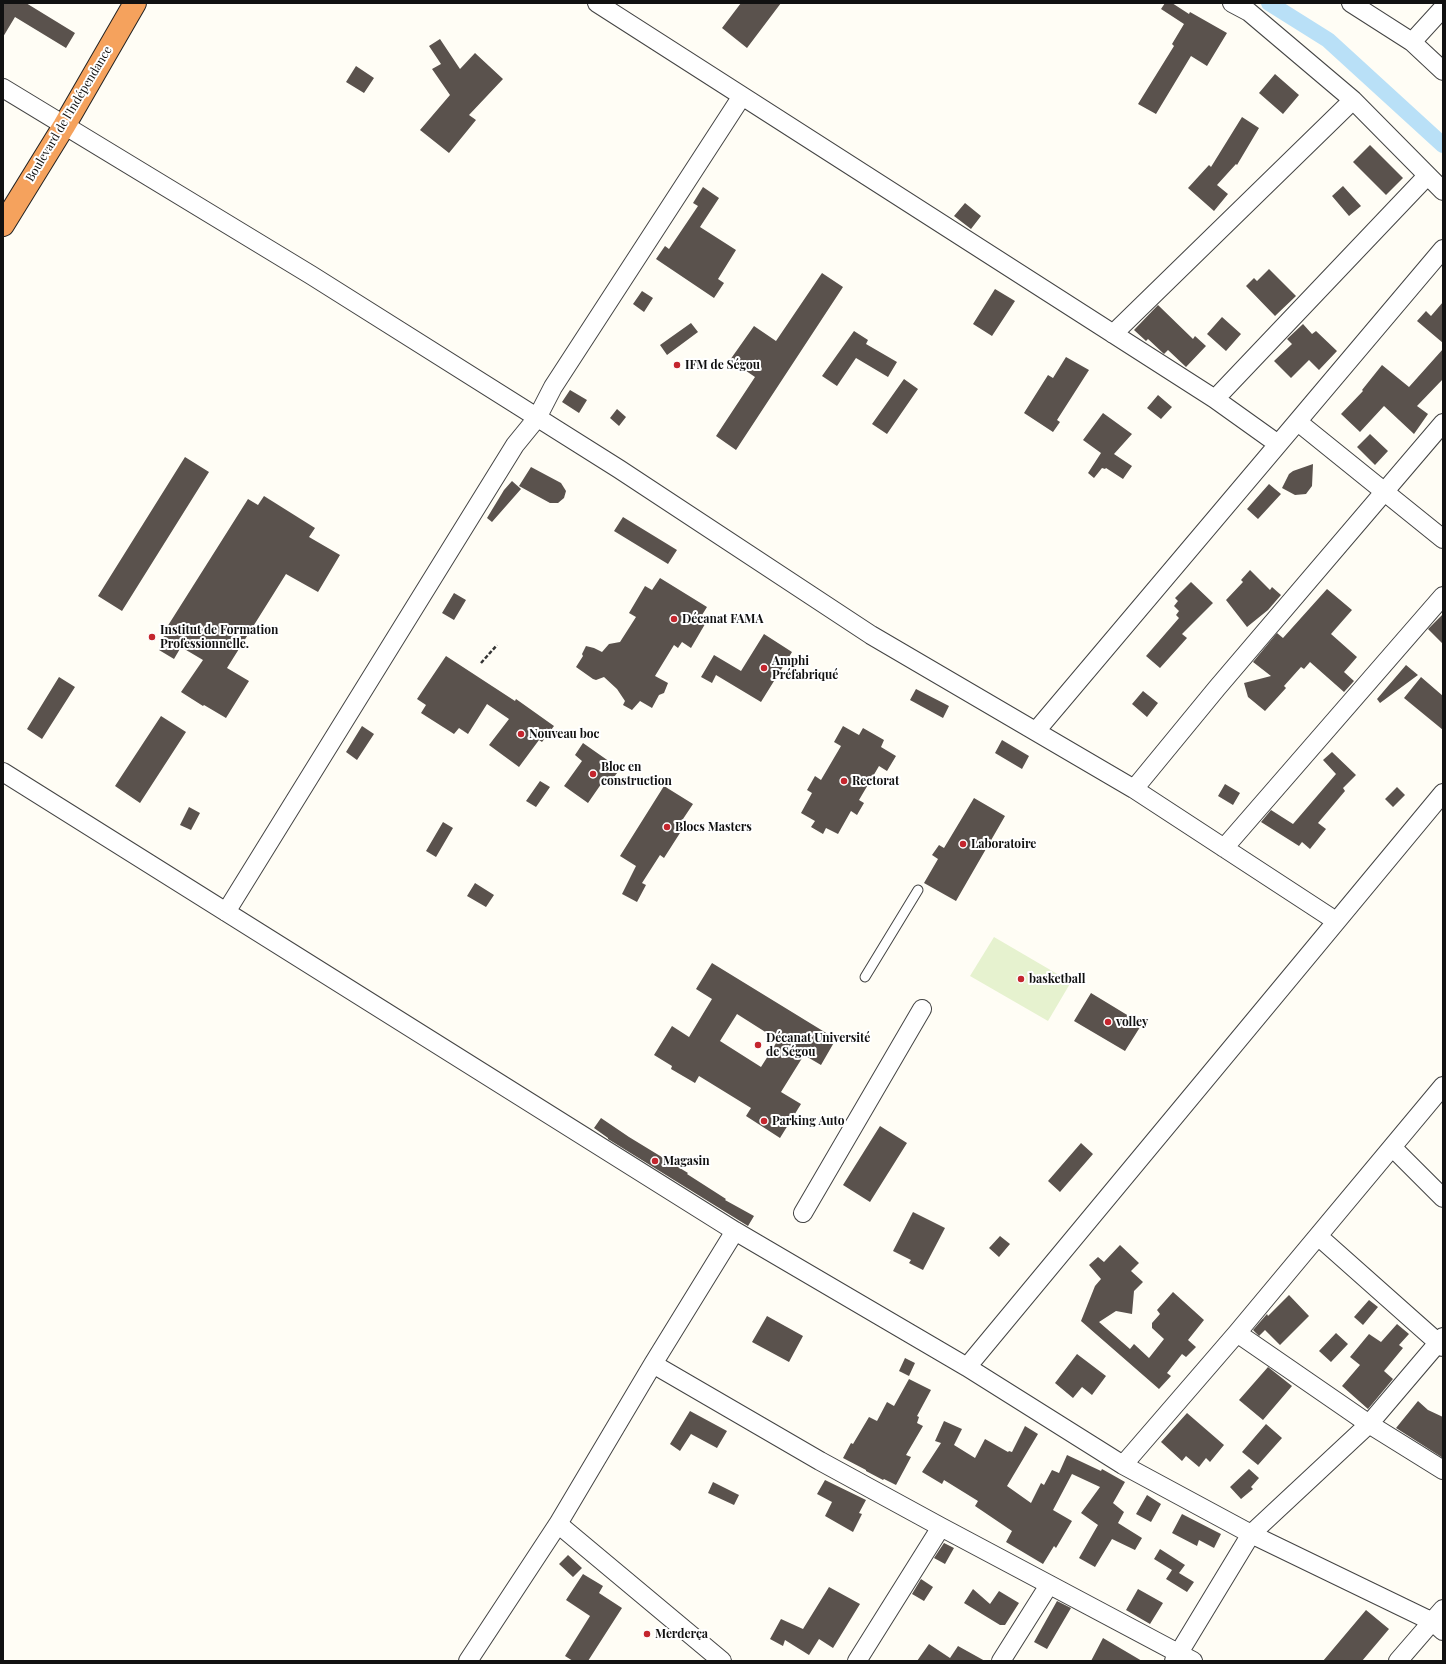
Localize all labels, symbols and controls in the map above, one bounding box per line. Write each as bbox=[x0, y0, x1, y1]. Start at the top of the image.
street label: Boulevard de l'Indépendance bbox=[23, 44, 115, 184]
place label: IFM de Ségou bbox=[685, 358, 760, 372]
marker: IFM de Ségou bbox=[672, 360, 682, 370]
place label: Décanat FAMA bbox=[682, 612, 763, 626]
marker: Décanat FAMA bbox=[669, 614, 679, 624]
place label: Institut de Formation Professionnelle. bbox=[160, 623, 278, 651]
marker: Institut de Formation Professionnelle. bbox=[147, 632, 157, 642]
place label: Amphi Préfabriqué bbox=[772, 654, 838, 682]
marker: Amphi Préfabriqué bbox=[759, 663, 769, 673]
place label: Nouveau boc bbox=[529, 727, 599, 741]
marker: Nouveau boc bbox=[516, 729, 526, 739]
place label: Bloc en construction bbox=[601, 760, 672, 788]
marker: Bloc en construction bbox=[588, 769, 598, 779]
place label: Rectorat bbox=[852, 774, 899, 788]
marker: Rectorat bbox=[839, 776, 849, 786]
place label: Blocs Masters bbox=[675, 820, 752, 834]
marker: Blocs Masters bbox=[662, 822, 672, 832]
place label: Laboratoire bbox=[971, 837, 1036, 851]
marker: Laboratoire bbox=[958, 839, 968, 849]
place label: basketball bbox=[1029, 972, 1086, 986]
marker: basketball bbox=[1016, 974, 1026, 984]
place label: volley bbox=[1116, 1015, 1148, 1029]
marker: volley bbox=[1103, 1017, 1113, 1027]
place label: Décanat Université de Ségou bbox=[766, 1031, 870, 1059]
marker: Décanat Université de Ségou bbox=[753, 1040, 763, 1050]
place label: Parking Auto bbox=[772, 1114, 844, 1128]
marker: Parking Auto bbox=[759, 1116, 769, 1126]
place label: Magasin bbox=[663, 1154, 710, 1168]
marker: Magasin bbox=[650, 1156, 660, 1166]
place label: Merderça bbox=[655, 1627, 708, 1641]
marker: Merderça bbox=[642, 1629, 652, 1639]

